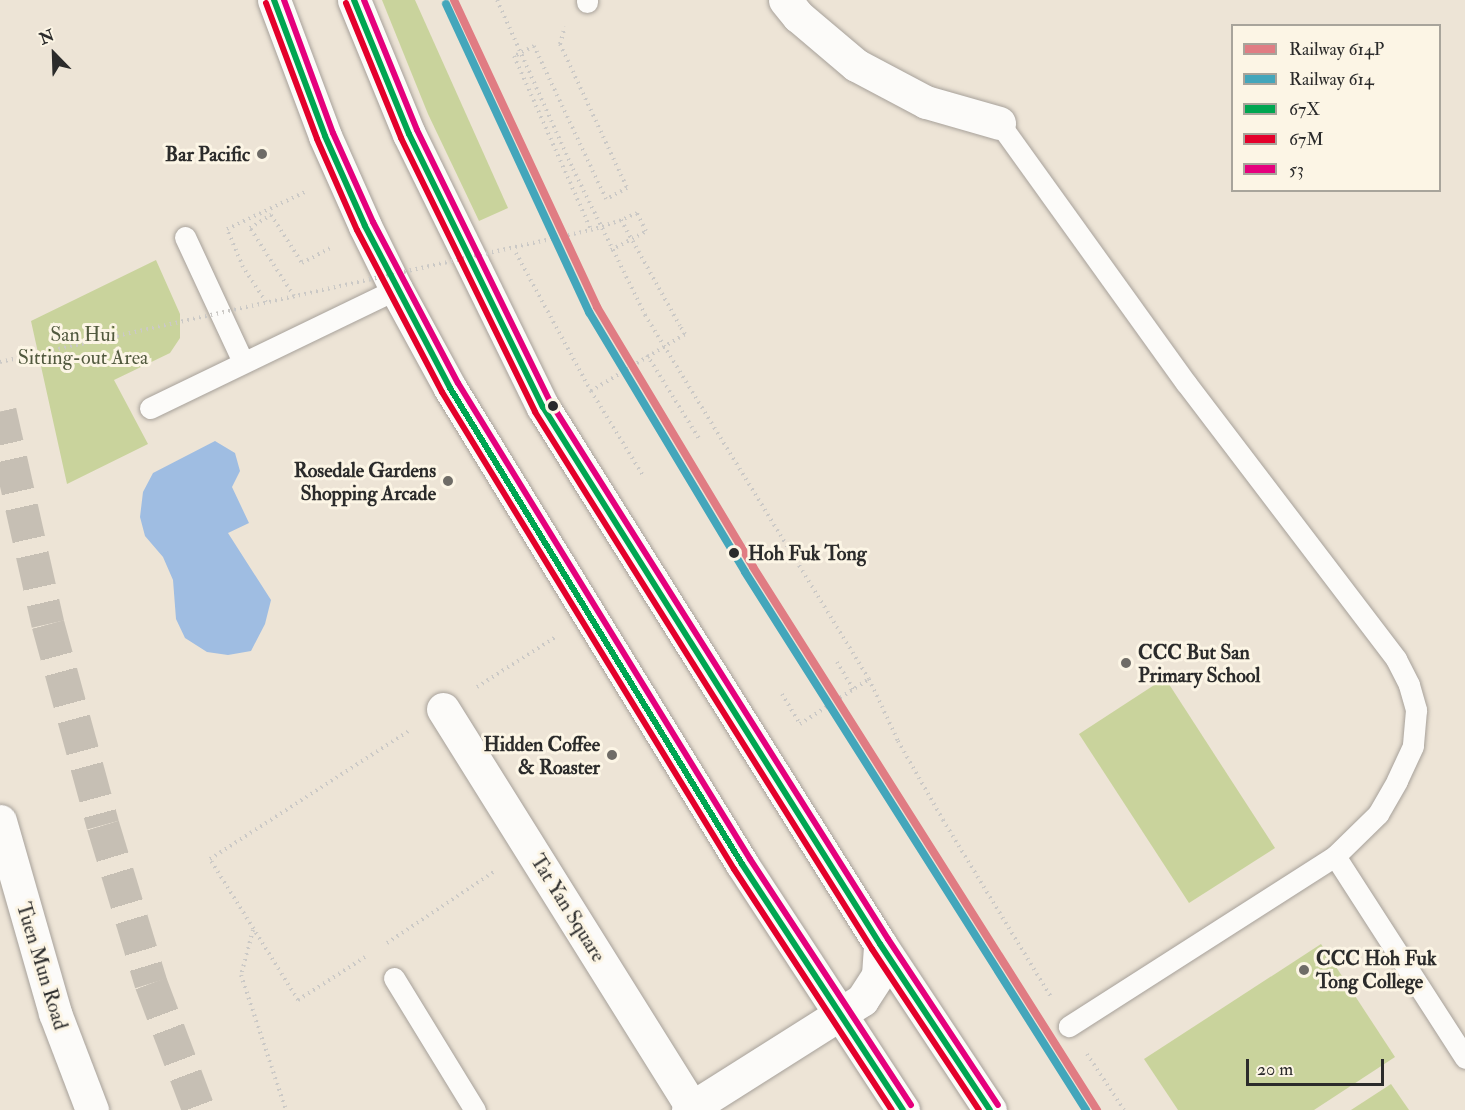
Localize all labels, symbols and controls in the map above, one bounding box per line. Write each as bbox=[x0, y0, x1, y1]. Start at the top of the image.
north arrow bbox=[24, 24, 84, 84]
legend bbox=[1231, 24, 1441, 192]
text: N bbox=[36, 25, 57, 49]
text: Railway 614P bbox=[1289, 38, 1384, 61]
text: Railway 614 bbox=[1289, 68, 1374, 91]
text: 67X bbox=[1289, 98, 1320, 121]
text: 67M bbox=[1289, 128, 1324, 151]
place label: Bar Pacific bbox=[165, 142, 250, 166]
marker: Bar Pacific bbox=[255, 147, 269, 161]
text: 53 bbox=[1289, 158, 1304, 181]
park label: San Hui Sitting-out Area bbox=[18, 322, 148, 369]
unlabelled marker bbox=[547, 400, 559, 412]
place label: Rosedale Gardens Shopping Arcade bbox=[294, 458, 436, 505]
marker: Rosedale Gardens Shopping Arcade bbox=[441, 474, 455, 488]
place label: Hoh Fuk Tong bbox=[748, 541, 867, 565]
marker: Hoh Fuk Tong bbox=[725, 544, 743, 562]
place label: CCC But San Primary School bbox=[1138, 640, 1260, 687]
marker: CCC But San Primary School bbox=[1119, 656, 1133, 670]
place label: Hidden Coffee & Roaster bbox=[483, 732, 600, 779]
marker: Hidden Coffee & Roaster bbox=[605, 748, 619, 762]
street label: Tat Yan Square bbox=[525, 850, 611, 966]
street label: Tuen Mun Road bbox=[11, 900, 73, 1032]
place label: CCC Hoh Fuk Tong College bbox=[1316, 946, 1437, 993]
marker: CCC Hoh Fuk Tong College bbox=[1297, 963, 1311, 977]
scale bar bbox=[1249, 1047, 1387, 1085]
text: 20 m bbox=[1257, 1058, 1293, 1081]

